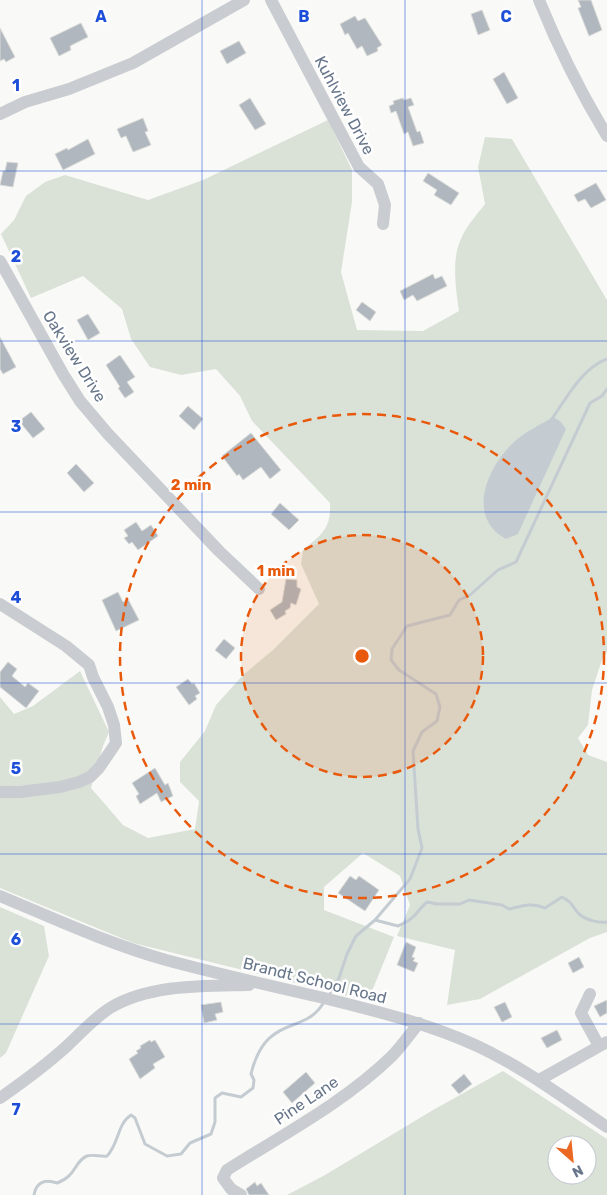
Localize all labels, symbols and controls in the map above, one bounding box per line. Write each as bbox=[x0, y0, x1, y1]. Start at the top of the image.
text: A bbox=[95, 7, 107, 26]
text: B bbox=[298, 7, 310, 26]
text: C bbox=[500, 7, 512, 26]
street label: Kuhlview Drive bbox=[311, 53, 379, 158]
text: 1 bbox=[12, 76, 20, 95]
text: 2 bbox=[11, 247, 21, 266]
street label: Oakview Drive bbox=[39, 307, 110, 406]
text: 3 bbox=[11, 417, 21, 436]
text: 2 min bbox=[171, 476, 211, 494]
text: 1 min bbox=[257, 562, 295, 580]
text: 4 bbox=[11, 588, 22, 607]
centre of rings bbox=[353, 647, 371, 665]
text: 5 bbox=[11, 759, 21, 778]
text: 6 bbox=[11, 930, 21, 949]
street label: Brandt School Road bbox=[241, 953, 389, 1008]
street label: Pine Lane bbox=[271, 1072, 342, 1129]
text: 7 bbox=[11, 1100, 21, 1119]
north arrow bbox=[547, 1135, 597, 1185]
text: N bbox=[569, 1161, 586, 1181]

